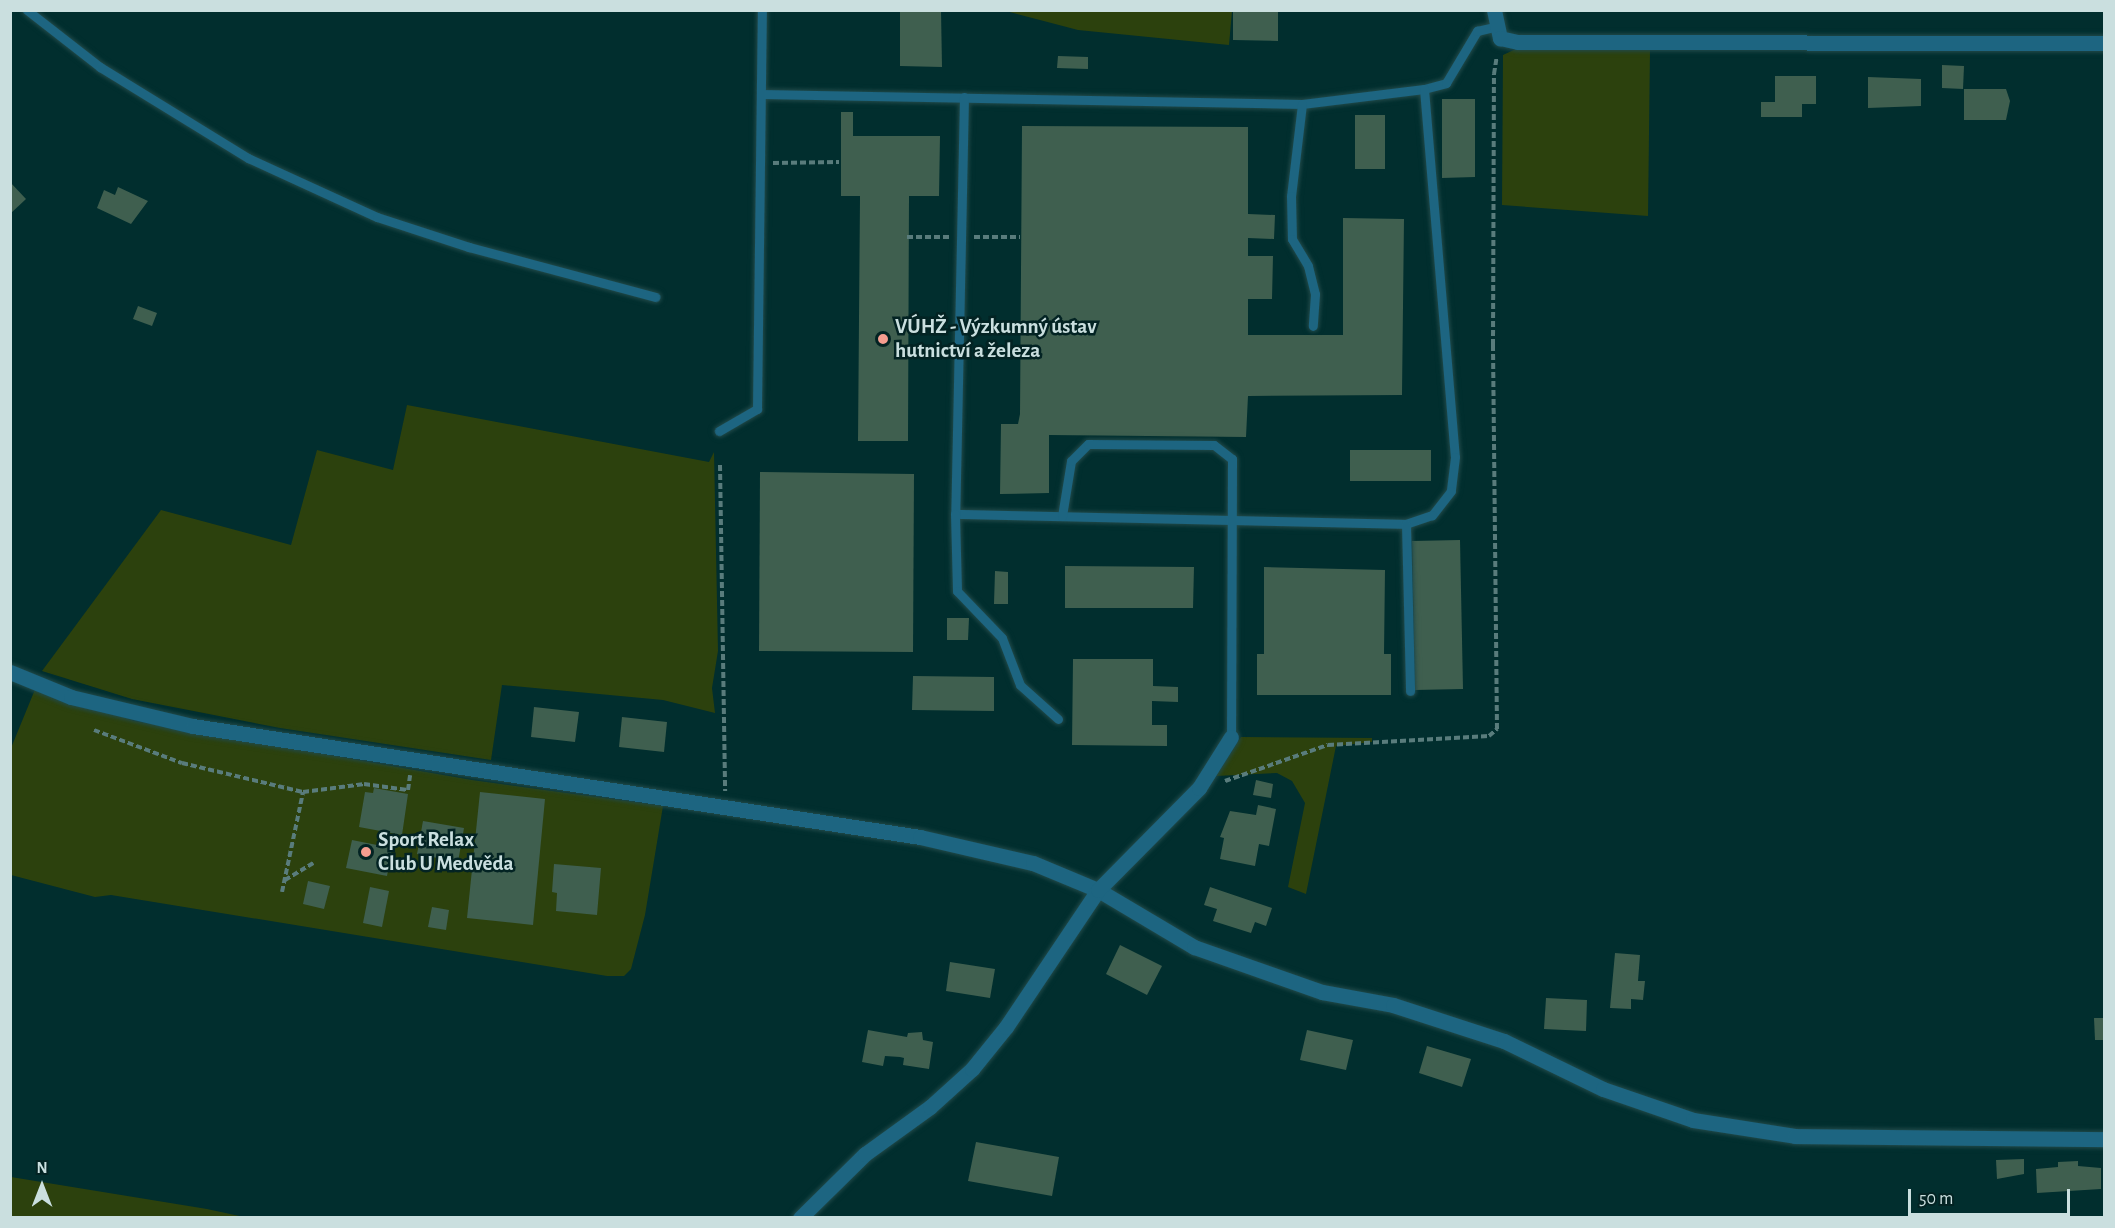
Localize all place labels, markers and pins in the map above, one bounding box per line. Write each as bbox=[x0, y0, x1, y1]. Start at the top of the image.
place label: VÚHŽ - Výzkumný ústav hutnictví a železa bbox=[895, 314, 1097, 364]
marker: VÚHŽ - Výzkumný ústav hutnictví a železa bbox=[876, 332, 890, 346]
place label: Sport Relax Club U Medvěda bbox=[378, 827, 514, 877]
marker: Sport Relax Club U Medvěda bbox=[359, 845, 373, 859]

